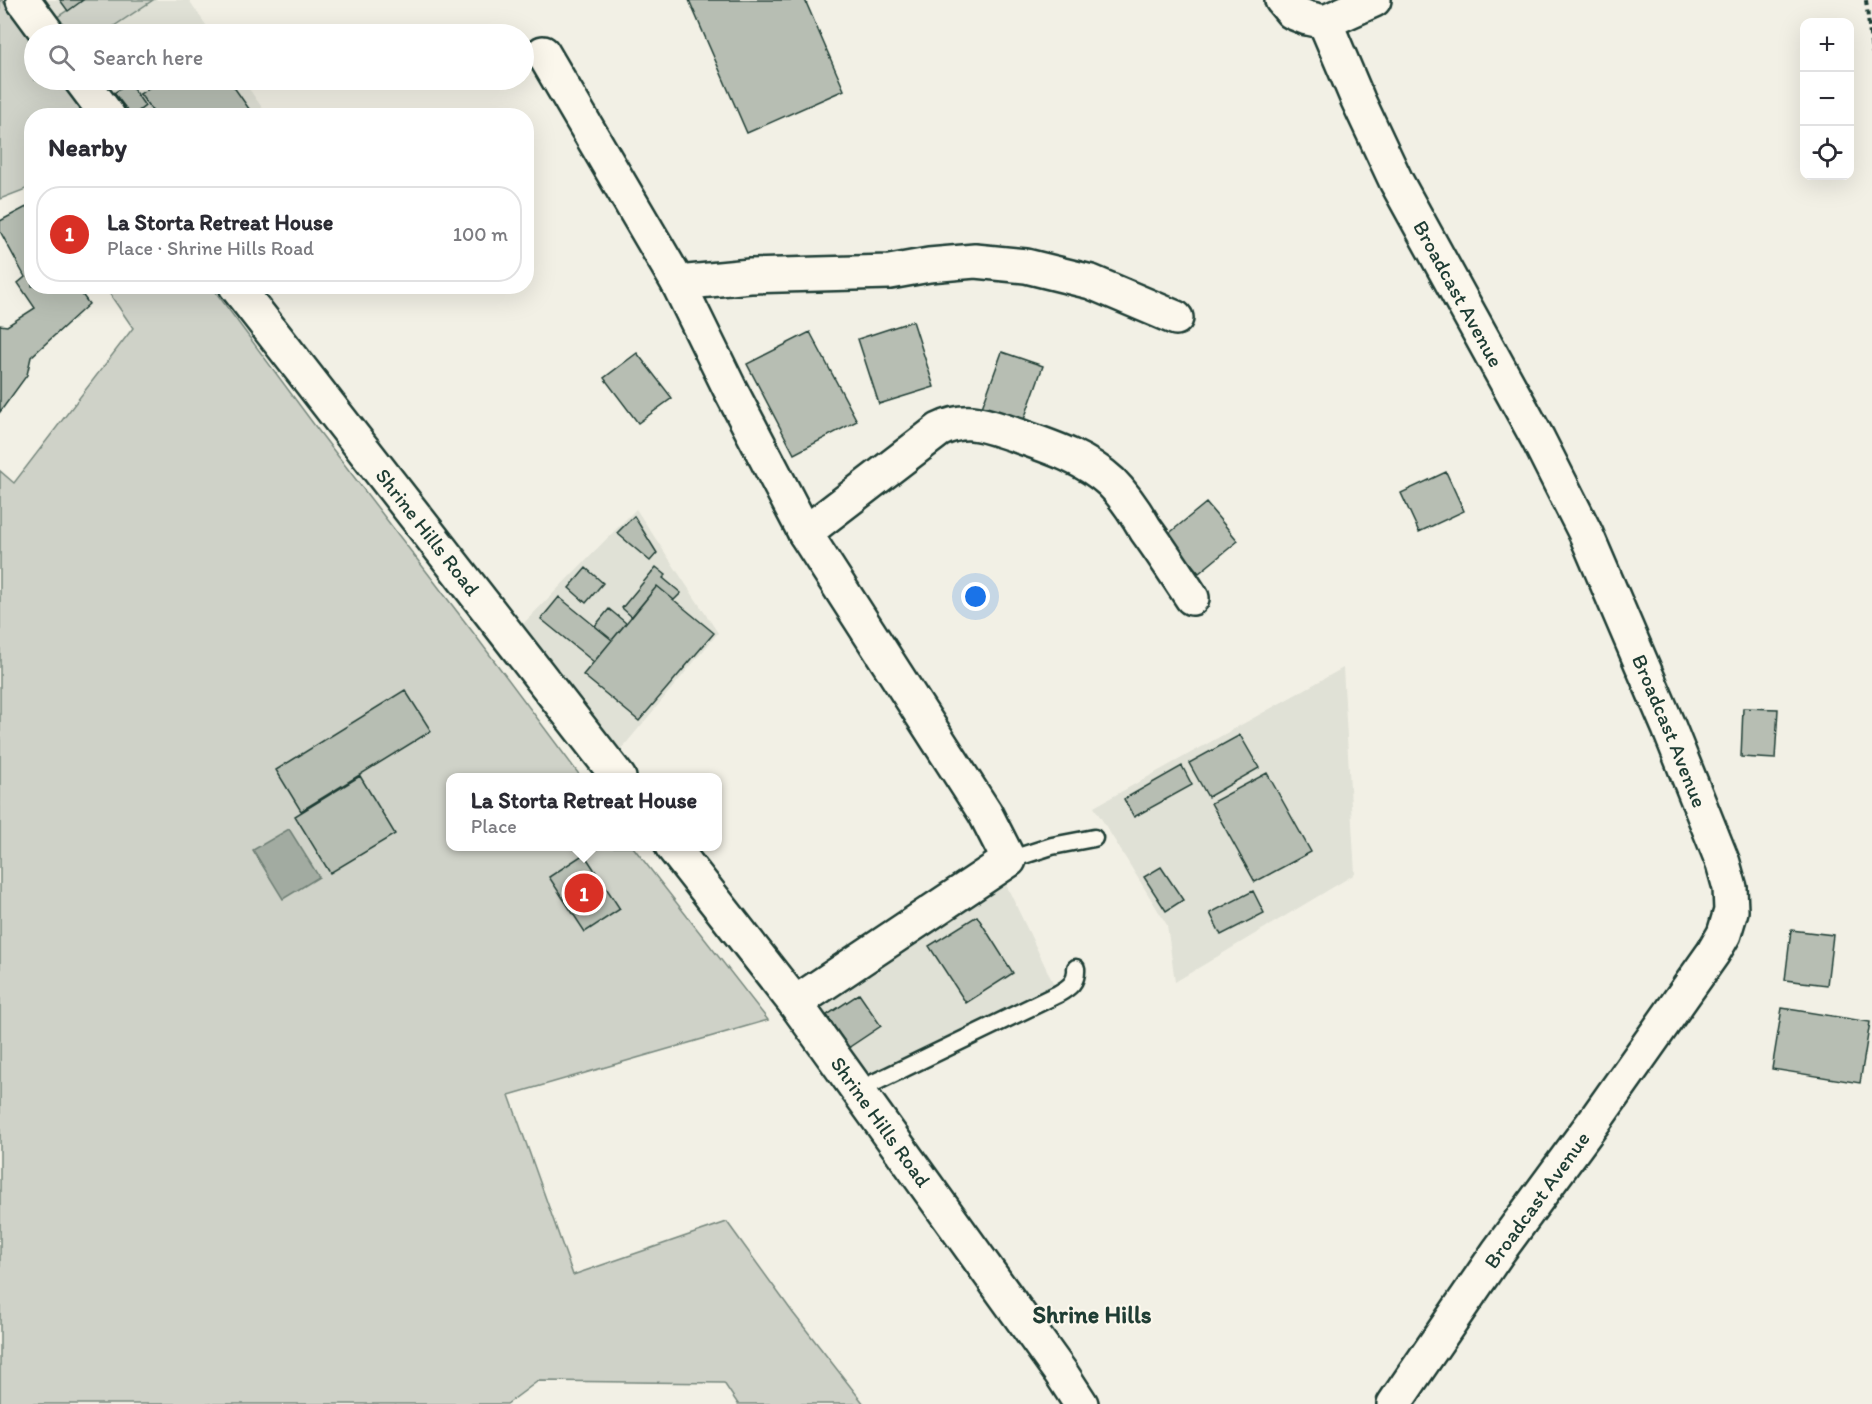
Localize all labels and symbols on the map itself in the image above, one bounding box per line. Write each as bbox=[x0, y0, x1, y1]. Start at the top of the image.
street label: Broadcast Avenue bbox=[1408, 216, 1509, 371]
street label: Shrine Hills Road bbox=[371, 463, 486, 601]
your location bbox=[961, 582, 990, 611]
street label: Broadcast Avenue bbox=[1627, 650, 1713, 811]
pin: 1 bbox=[564, 870, 604, 916]
street label: Shrine Hills Road bbox=[826, 1052, 937, 1192]
street label: Broadcast Avenue bbox=[1478, 1126, 1595, 1273]
district label: Shrine Hills bbox=[1032, 1300, 1152, 1329]

